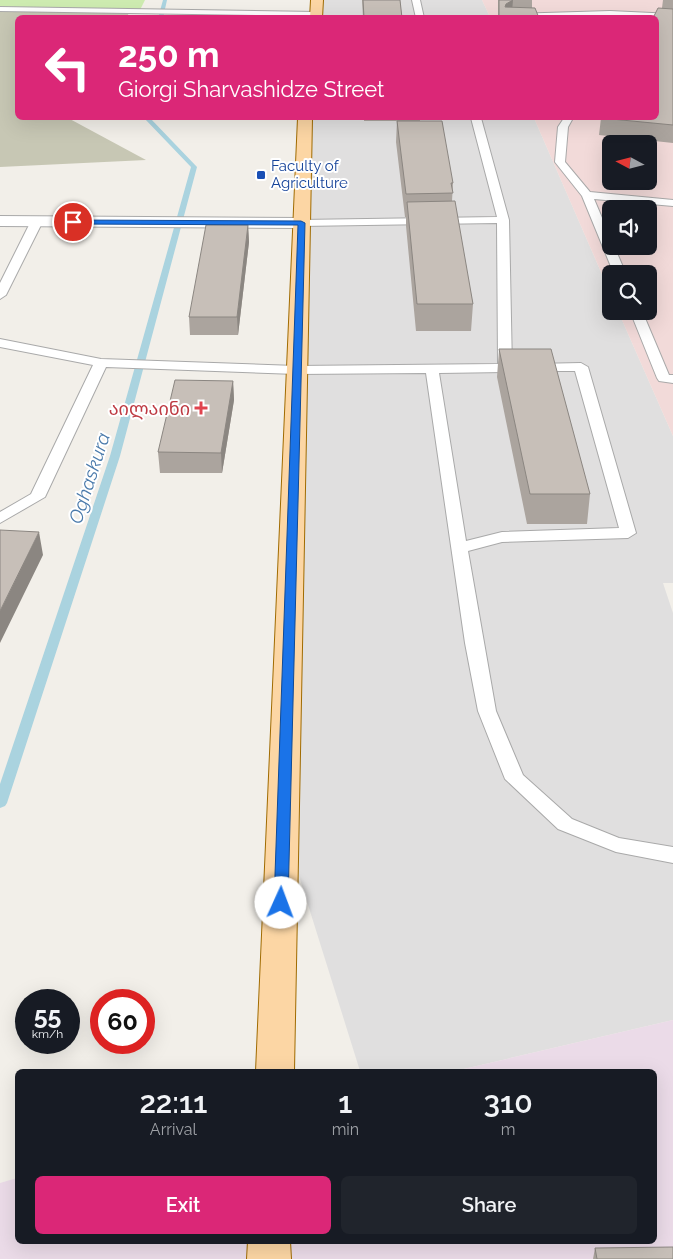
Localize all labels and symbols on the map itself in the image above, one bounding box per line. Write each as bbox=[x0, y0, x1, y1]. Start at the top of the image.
north arrow bbox=[602, 135, 658, 190]
place label: Faculty of Agriculture bbox=[271, 157, 348, 192]
marker: Faculty of Agriculture bbox=[255, 169, 267, 181]
pin bbox=[52, 201, 94, 243]
place label: აილაინი bbox=[109, 398, 190, 420]
marker: აილაინი bbox=[194, 401, 208, 415]
water label: Oghaskura bbox=[64, 430, 114, 526]
position arrow bbox=[254, 876, 306, 928]
speed limit sign: 60 bbox=[90, 989, 155, 1054]

